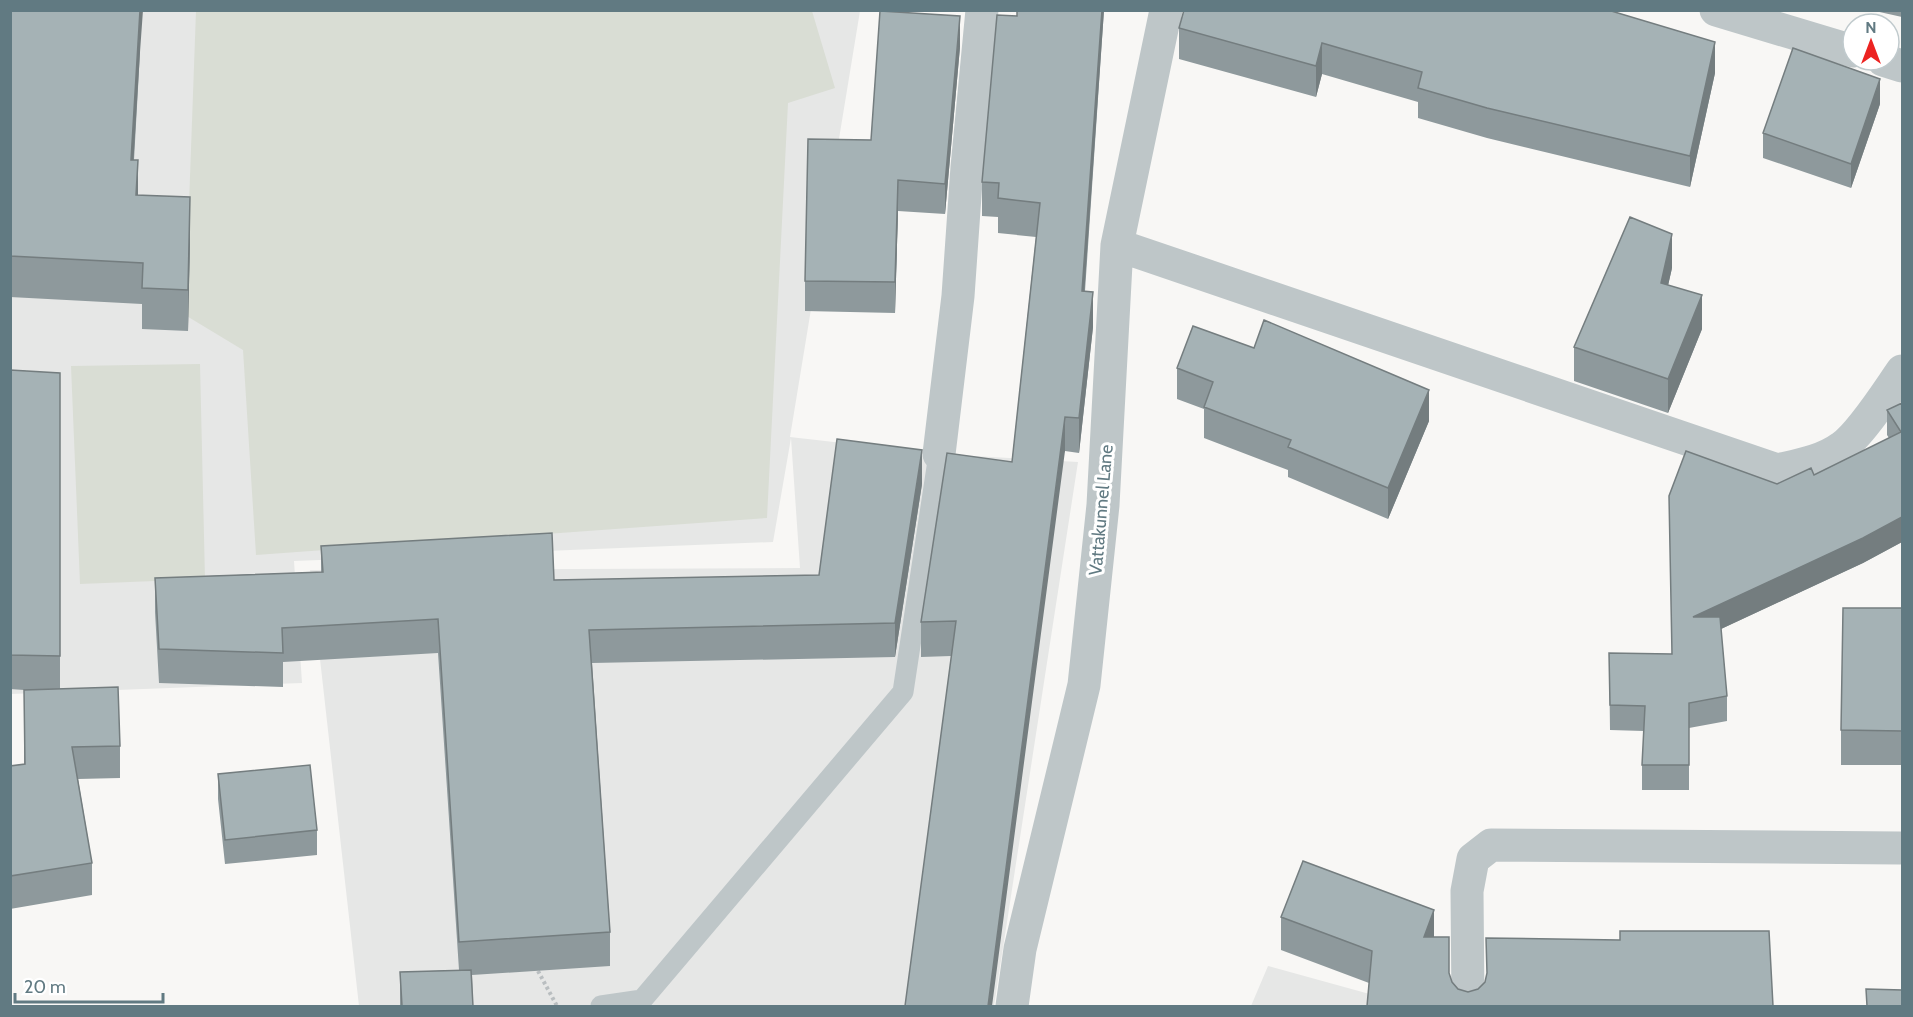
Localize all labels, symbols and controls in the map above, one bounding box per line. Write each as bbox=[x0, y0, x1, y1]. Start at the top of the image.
north arrow bbox=[1841, 12, 1901, 72]
text: N bbox=[1865, 18, 1877, 37]
street label: Vattakunnel Lane bbox=[1084, 444, 1118, 576]
scale bar bbox=[15, 966, 164, 1004]
text: 20 m bbox=[24, 976, 66, 998]

